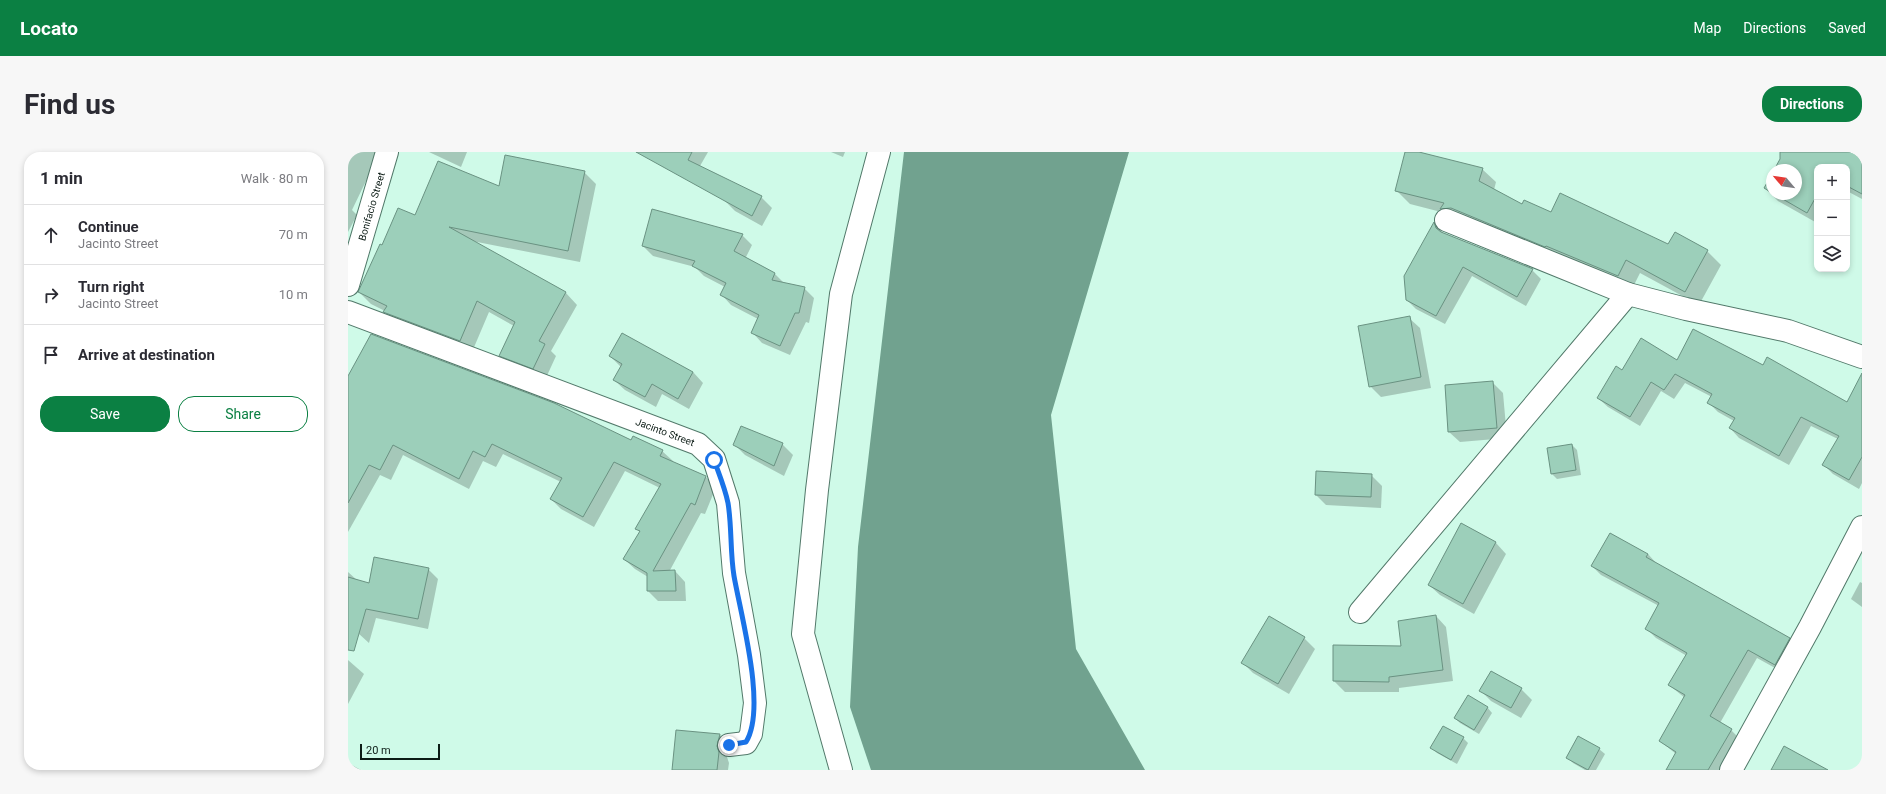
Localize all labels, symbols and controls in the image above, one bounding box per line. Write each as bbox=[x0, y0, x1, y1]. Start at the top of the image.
text: Locato bbox=[20, 17, 78, 40]
text: Map bbox=[1694, 20, 1721, 36]
text: Directions bbox=[1743, 20, 1806, 36]
text: Saved bbox=[1828, 20, 1866, 36]
button: Directions bbox=[1762, 86, 1862, 122]
text: Find us bbox=[24, 88, 115, 121]
north arrow bbox=[1766, 164, 1802, 200]
map controls bbox=[1814, 164, 1850, 272]
button: + bbox=[1814, 164, 1850, 200]
text: 1 min bbox=[40, 168, 83, 188]
text: Walk · 80 m bbox=[241, 171, 308, 186]
street label: Bonifacio Street bbox=[356, 171, 387, 242]
button: − bbox=[1814, 200, 1850, 236]
text: Continue bbox=[78, 218, 139, 236]
icon: ahead bbox=[40, 224, 62, 246]
text: 70 m bbox=[279, 227, 308, 242]
text: Jacinto Street bbox=[78, 236, 158, 251]
button: layers bbox=[1814, 236, 1850, 272]
text: Turn right bbox=[78, 278, 144, 296]
icon: right bbox=[40, 284, 62, 306]
text: 10 m bbox=[279, 287, 308, 302]
text: Jacinto Street bbox=[78, 296, 158, 311]
icon: arrive bbox=[40, 344, 62, 366]
text: Arrive at destination bbox=[78, 346, 215, 364]
button: Save bbox=[40, 396, 170, 432]
button: Share bbox=[178, 396, 308, 432]
street label: Jacinto Street bbox=[634, 416, 696, 448]
route start bbox=[705, 451, 723, 469]
route end bbox=[720, 736, 738, 754]
scale bar bbox=[360, 742, 440, 761]
text: 20 m bbox=[366, 744, 391, 757]

